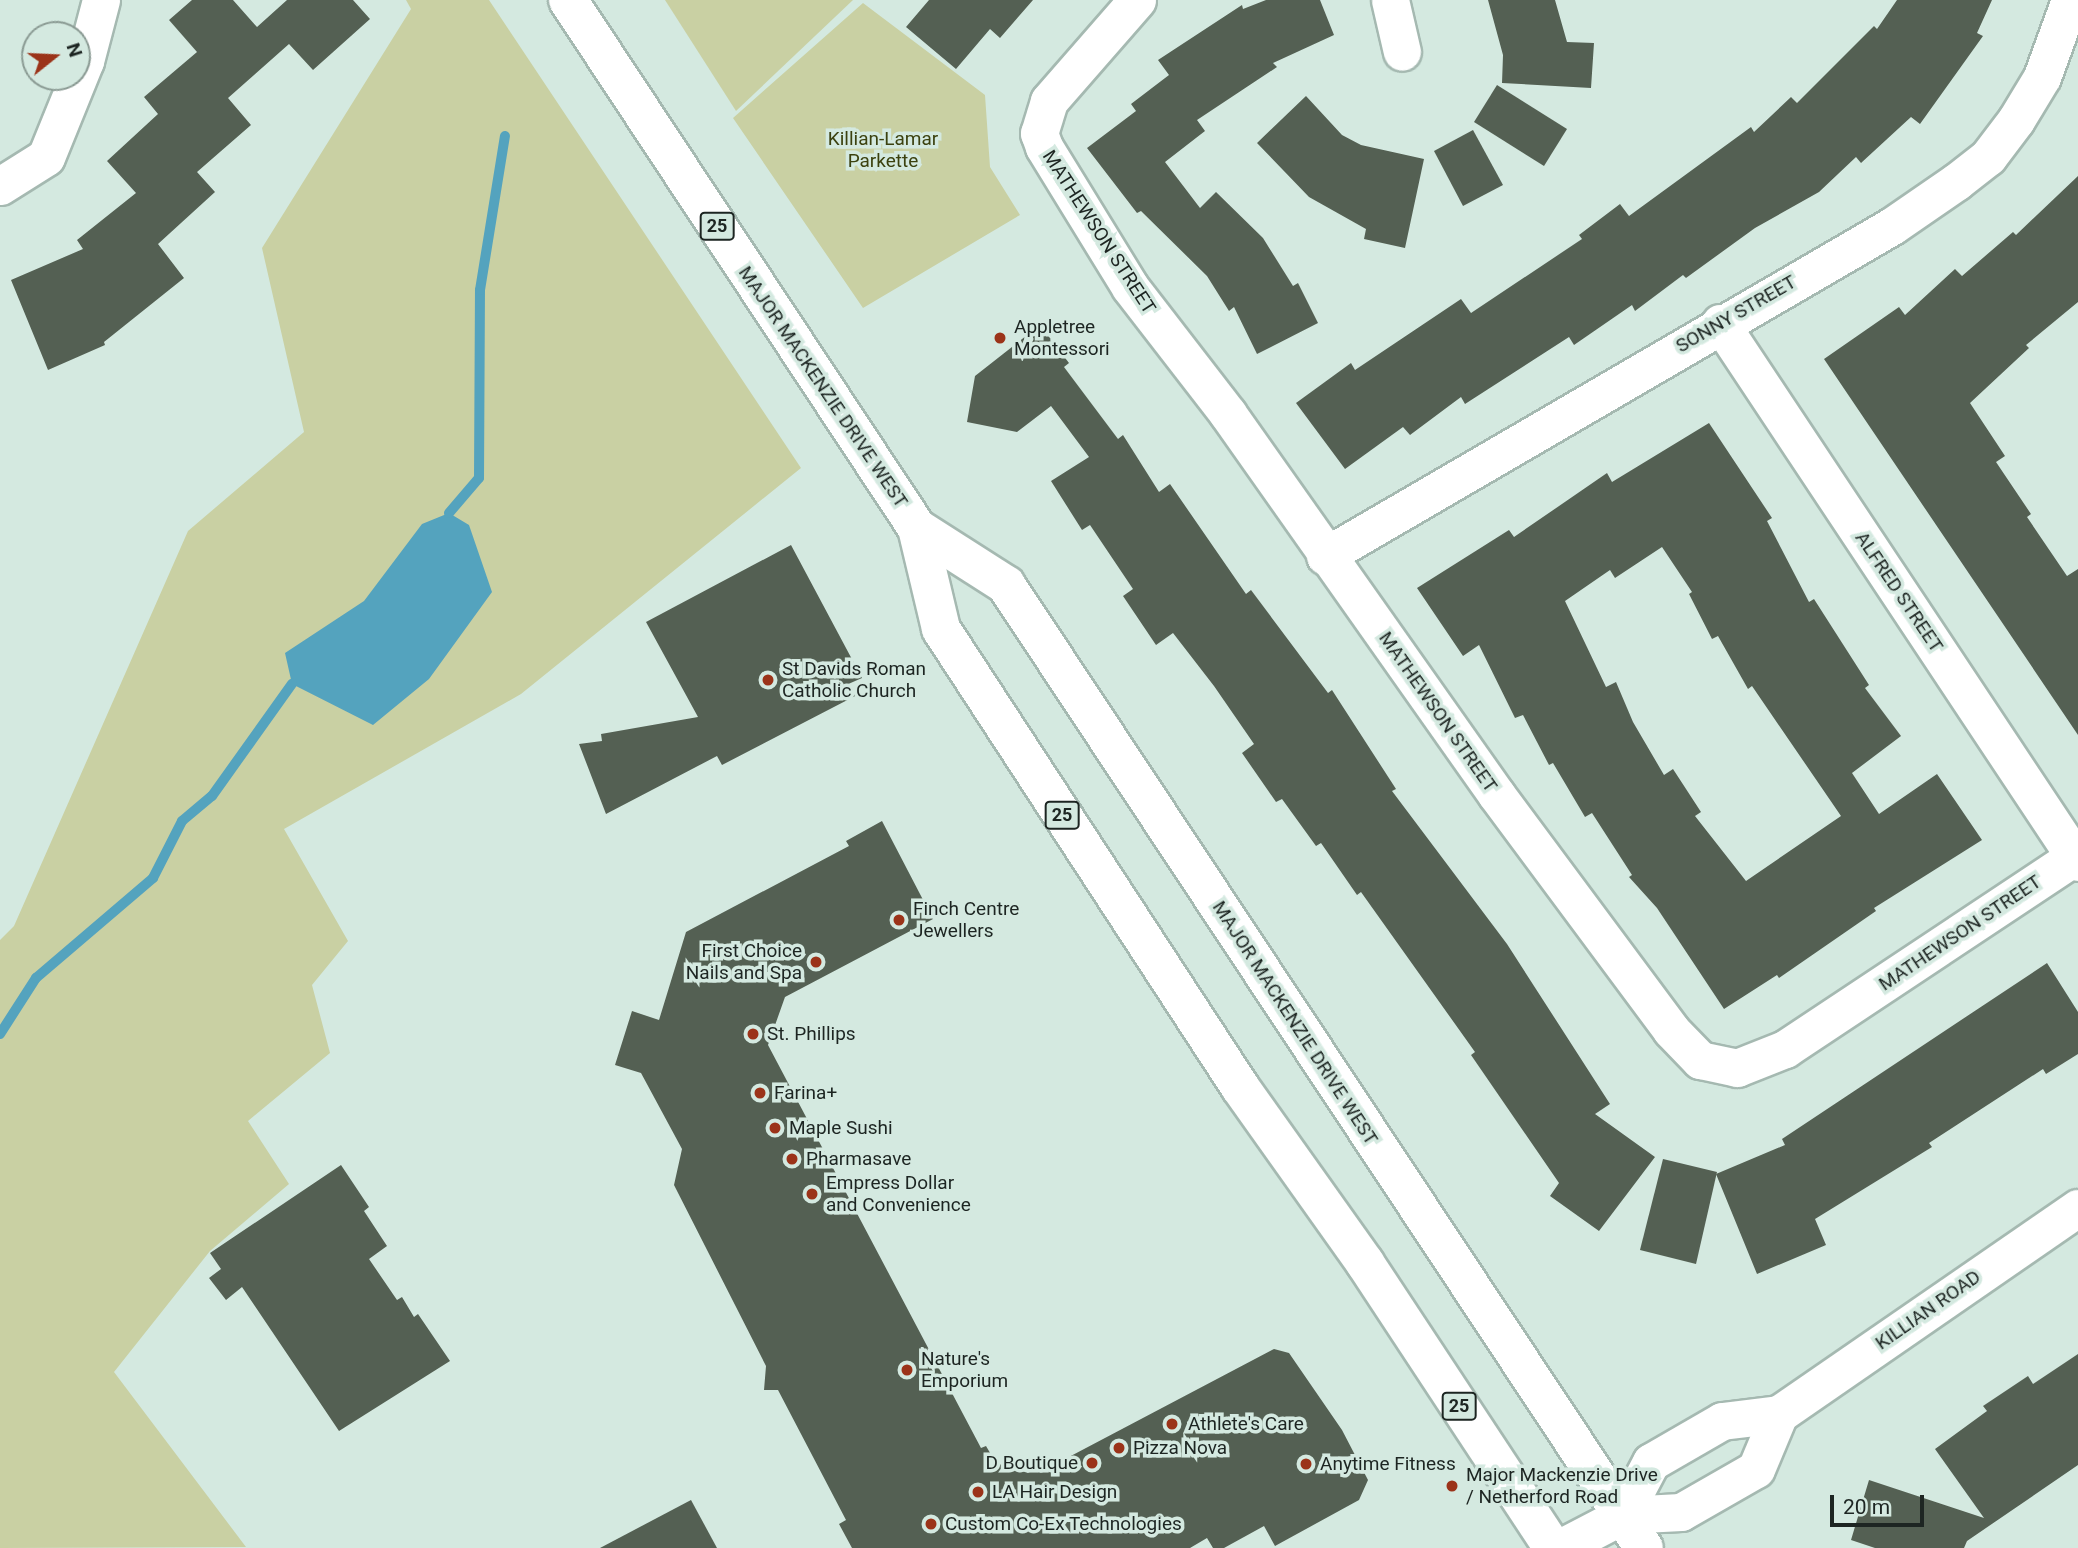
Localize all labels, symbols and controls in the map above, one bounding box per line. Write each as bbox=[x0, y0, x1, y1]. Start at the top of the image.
north arrow bbox=[21, 21, 91, 91]
text: N bbox=[62, 40, 88, 60]
park label: Killian-Lamar Parkette bbox=[828, 128, 938, 172]
street label: MATHEWSON STREET bbox=[1038, 146, 1160, 318]
road number: 25 bbox=[700, 211, 734, 240]
street label: MAJOR MACKENZIE DRIVE WEST bbox=[734, 262, 912, 512]
street label: SONNY STREET bbox=[1672, 270, 1800, 358]
place label: Appletree Montessori bbox=[1014, 316, 1110, 360]
marker: Appletree Montessori bbox=[992, 330, 1008, 346]
street label: ALFRED STREET bbox=[1850, 527, 1948, 657]
street label: MATHEWSON STREET bbox=[1374, 627, 1502, 797]
place label: St Davids Roman Catholic Church bbox=[782, 658, 926, 702]
marker: St Davids Roman Catholic Church bbox=[760, 672, 776, 688]
road number: 25 bbox=[1044, 800, 1080, 830]
street label: MATHEWSON STREET bbox=[1875, 870, 2045, 996]
street label: MAJOR MACKENZIE DRIVE WEST bbox=[1208, 897, 1382, 1149]
place label: Finch Centre Jewellers bbox=[913, 898, 1019, 942]
marker: Finch Centre Jewellers bbox=[891, 912, 907, 928]
place label: First Choice Nails and Spa bbox=[686, 940, 802, 984]
marker: First Choice Nails and Spa bbox=[808, 954, 824, 970]
place label: St. Phillips bbox=[767, 1023, 856, 1045]
marker: St. Phillips bbox=[745, 1026, 761, 1042]
place label: Farina+ bbox=[774, 1082, 837, 1104]
marker: Farina+ bbox=[752, 1085, 768, 1101]
place label: Maple Sushi bbox=[789, 1117, 893, 1139]
marker: Maple Sushi bbox=[767, 1120, 783, 1136]
place label: Pharmasave bbox=[806, 1148, 911, 1170]
marker: Pharmasave bbox=[784, 1151, 800, 1167]
place label: Empress Dollar and Convenience bbox=[826, 1172, 971, 1216]
marker: Empress Dollar and Convenience bbox=[804, 1186, 820, 1202]
street label: KILLIAN ROAD bbox=[1871, 1265, 1985, 1355]
place label: Nature's Emporium bbox=[921, 1348, 1008, 1392]
marker: Nature's Emporium bbox=[899, 1362, 915, 1378]
road number: 25 bbox=[1442, 1392, 1476, 1420]
place label: Athlete's Care bbox=[1188, 1413, 1304, 1435]
marker: Athlete's Care bbox=[1162, 1414, 1182, 1434]
place label: Pizza Nova bbox=[1133, 1437, 1227, 1459]
marker: Pizza Nova bbox=[1111, 1440, 1127, 1456]
place label: D Boutique bbox=[985, 1452, 1078, 1474]
place label: Anytime Fitness bbox=[1320, 1453, 1456, 1475]
marker: D Boutique bbox=[1084, 1455, 1100, 1471]
marker: Anytime Fitness bbox=[1298, 1456, 1314, 1472]
place label: Major Mackenzie Drive / Netherford Road bbox=[1466, 1464, 1658, 1508]
marker: Major Mackenzie Drive / Netherford Road bbox=[1444, 1478, 1460, 1494]
place label: LA Hair Design bbox=[992, 1481, 1117, 1503]
scale bar bbox=[1833, 1482, 1927, 1526]
marker: LA Hair Design bbox=[970, 1484, 986, 1500]
text: 20 m bbox=[1843, 1495, 1890, 1519]
place label: Custom Co-Ex Technologies bbox=[945, 1513, 1182, 1535]
marker: Custom Co-Ex Technologies bbox=[923, 1516, 939, 1532]

